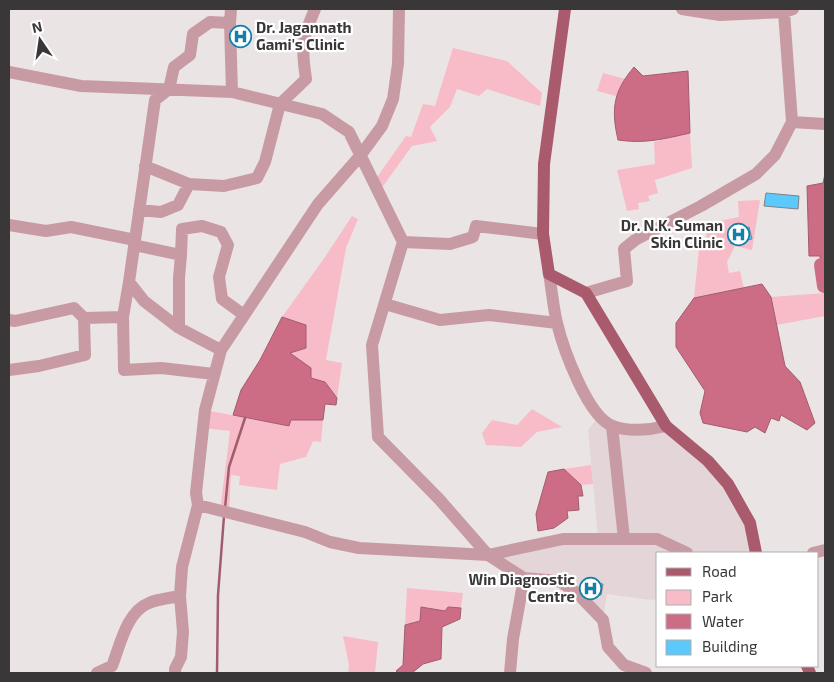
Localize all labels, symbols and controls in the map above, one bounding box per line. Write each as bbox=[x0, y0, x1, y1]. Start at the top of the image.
north arrow bbox=[15, 15, 65, 65]
text: N bbox=[30, 17, 44, 36]
place label: Dr. Jagannath Gami's Clinic bbox=[256, 18, 352, 53]
hospital icon: Dr. Jagannath Gami's Clinic bbox=[228, 24, 252, 48]
place label: Dr. N.K. Suman Skin Clinic bbox=[621, 216, 723, 251]
hospital icon: Dr. N.K. Suman Skin Clinic bbox=[727, 222, 751, 246]
legend bbox=[656, 552, 819, 667]
text: Road bbox=[702, 562, 737, 580]
place label: Win Diagnostic Centre bbox=[469, 570, 575, 605]
hospital icon: Win Diagnostic Centre bbox=[579, 576, 603, 600]
text: Park bbox=[702, 587, 733, 605]
text: Water bbox=[702, 612, 744, 630]
text: Building bbox=[702, 637, 758, 655]

